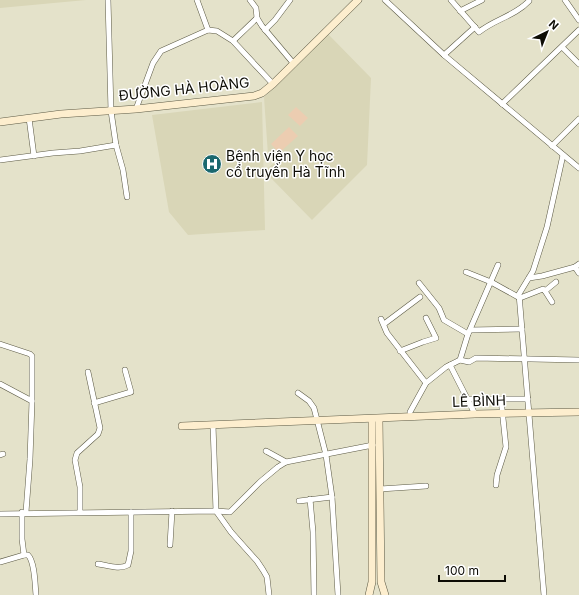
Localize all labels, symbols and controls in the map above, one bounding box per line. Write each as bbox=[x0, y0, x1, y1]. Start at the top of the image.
north arrow bbox=[527, 12, 567, 52]
text: N bbox=[546, 17, 562, 33]
street label: ĐƯỜNG HÀ HOÀNG bbox=[118, 73, 250, 104]
place label: Bệnh viện Y học cổ truyền Hà Tĩnh bbox=[226, 147, 345, 180]
hospital icon: Bệnh viện Y học cổ truyền Hà Tĩnh bbox=[201, 153, 223, 175]
street label: LÊ BÌNH bbox=[452, 391, 506, 410]
scale bar bbox=[439, 557, 505, 583]
text: 100 m bbox=[445, 563, 479, 578]

